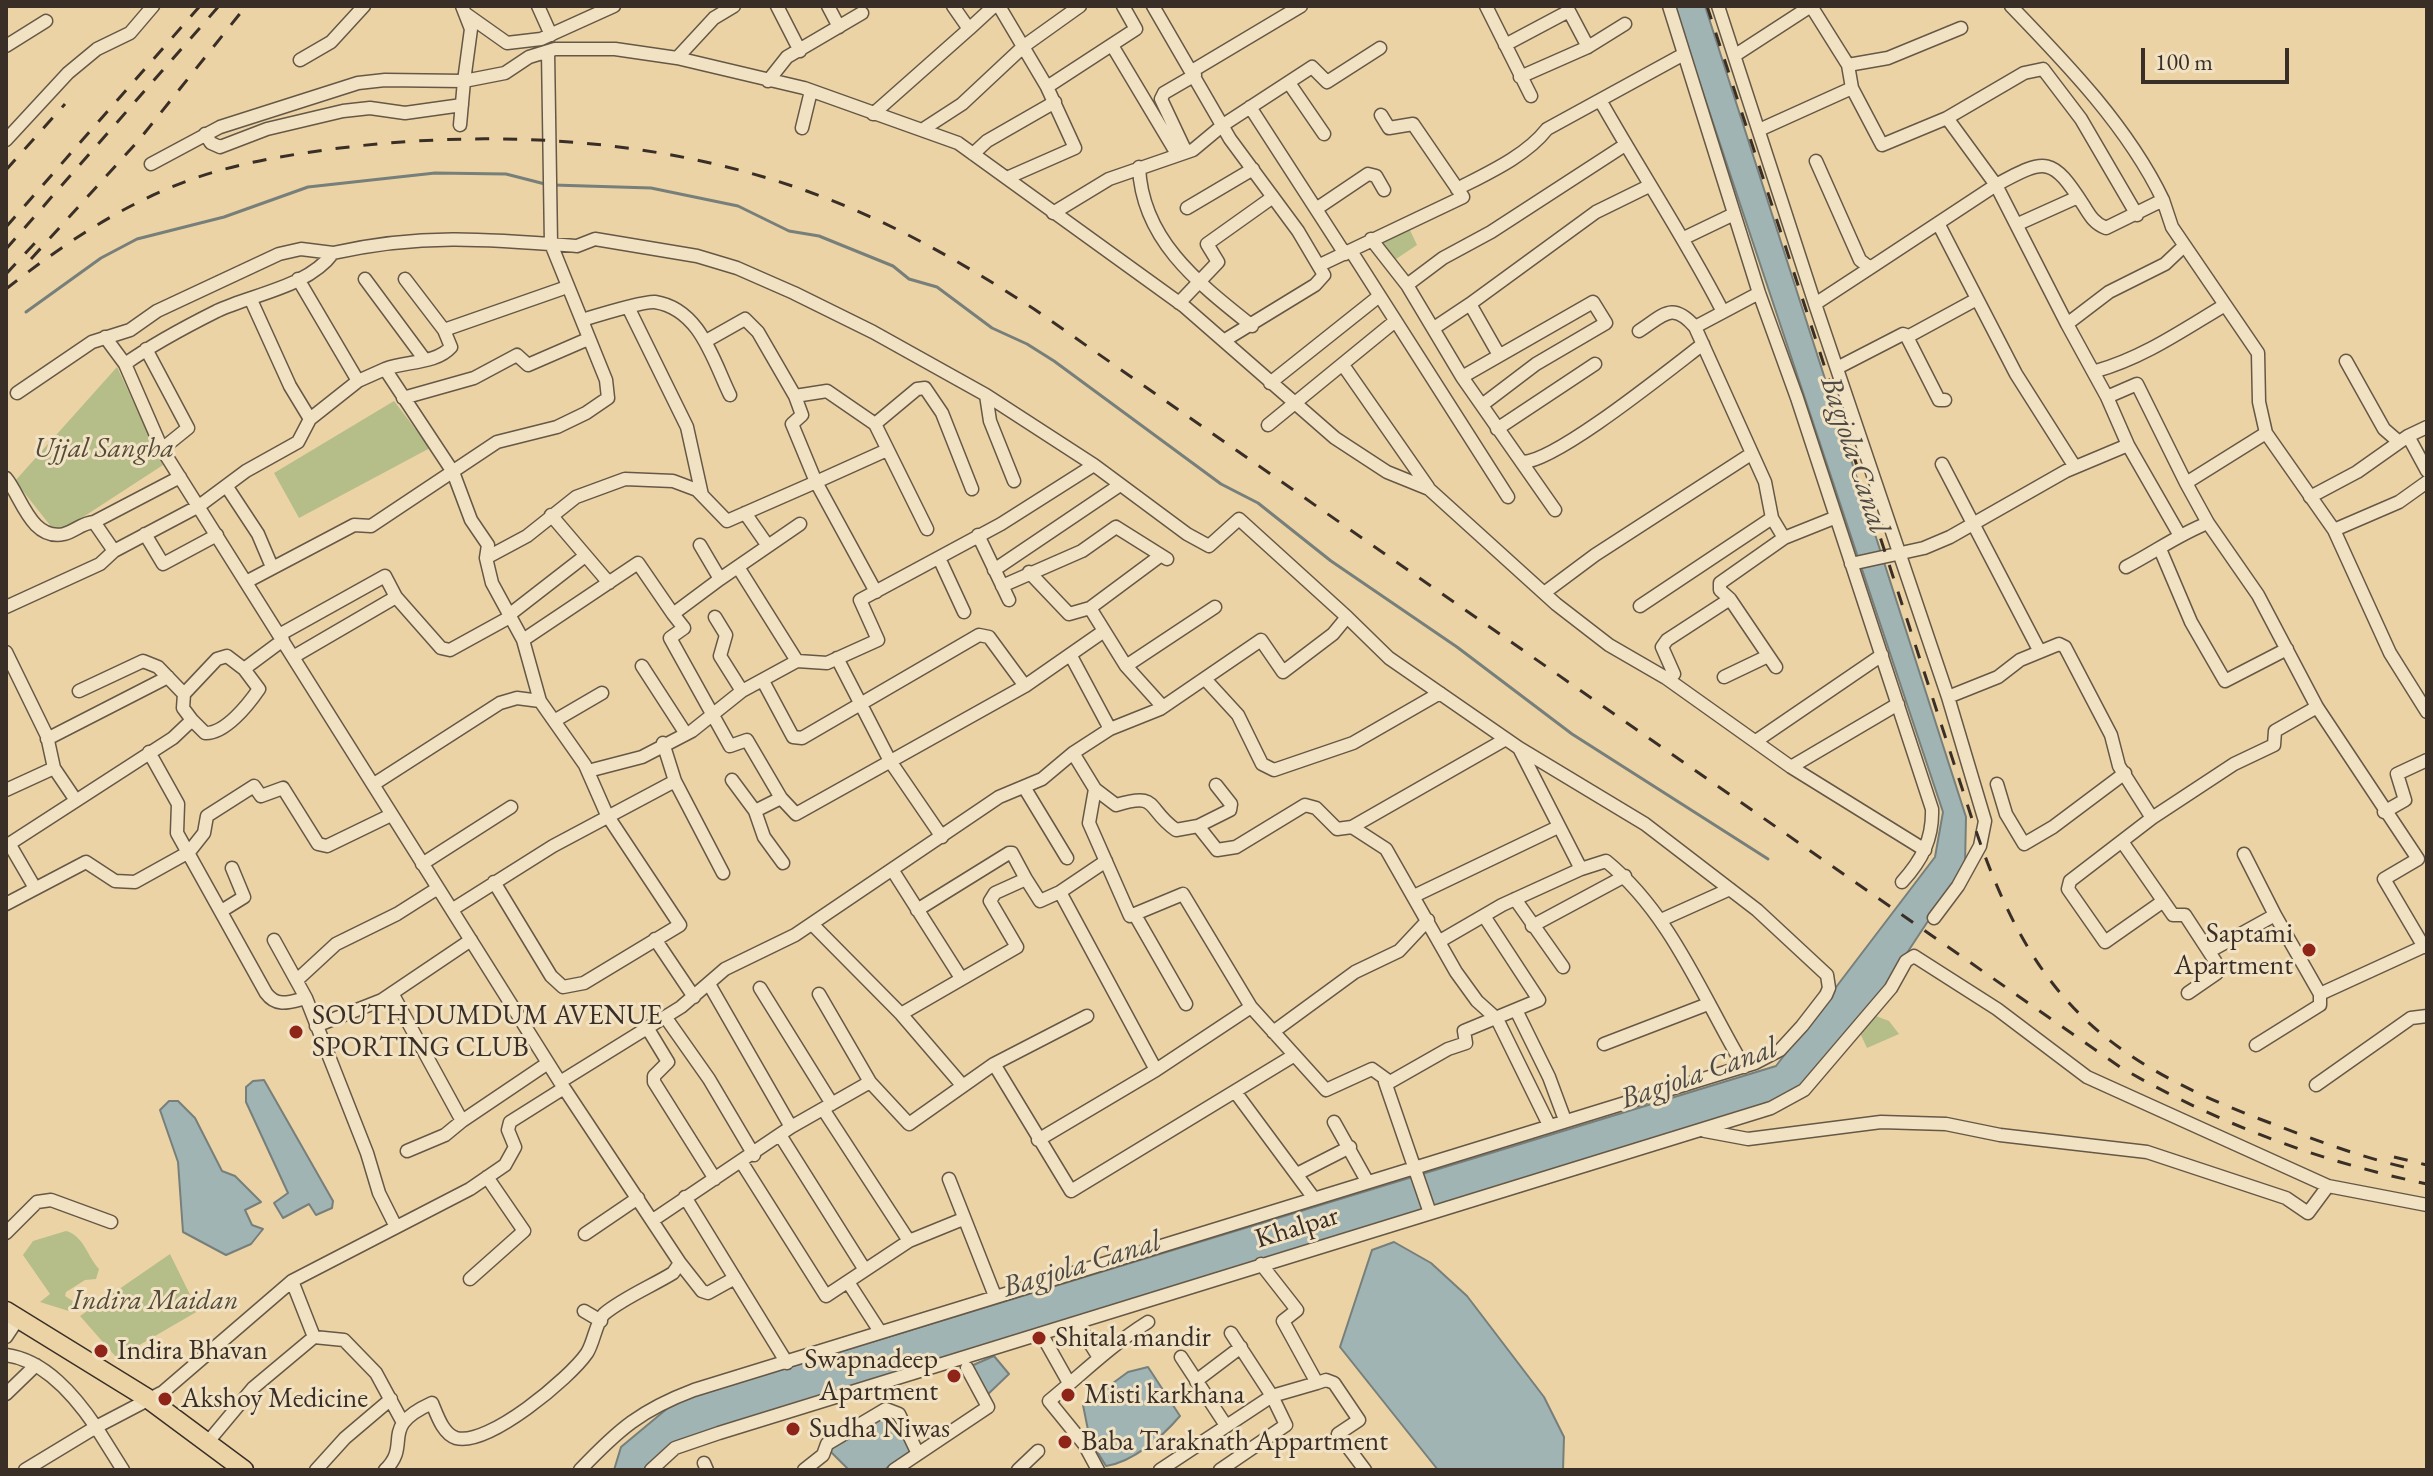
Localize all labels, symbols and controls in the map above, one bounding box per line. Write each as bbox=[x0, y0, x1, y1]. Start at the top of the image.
scale bar bbox=[2145, 32, 2293, 82]
text: 100 m bbox=[2155, 46, 2213, 77]
water label: Bagjola Canal bbox=[1812, 372, 1896, 538]
park label: Ujjal Sangha bbox=[34, 432, 174, 466]
place label: Saptami Apartment bbox=[2174, 917, 2293, 983]
marker: Saptami Apartment bbox=[2300, 941, 2318, 959]
place label: SOUTH DUMDUM AVENUE SPORTING CLUB bbox=[312, 999, 662, 1065]
marker: SOUTH DUMDUM AVENUE SPORTING CLUB bbox=[287, 1023, 305, 1041]
water label: Bagjola Canal bbox=[1616, 1030, 1782, 1118]
street label: Khalpar bbox=[1251, 1199, 1343, 1257]
water label: Bagjola Canal bbox=[998, 1224, 1166, 1306]
park label: Indira Maidan bbox=[72, 1284, 238, 1318]
place label: Shitala mandir bbox=[1055, 1321, 1211, 1355]
marker: Shitala mandir bbox=[1030, 1329, 1048, 1347]
place label: Indira Bhavan bbox=[117, 1334, 268, 1368]
marker: Indira Bhavan bbox=[92, 1342, 110, 1360]
place label: Swapnadeep Apartment bbox=[804, 1343, 938, 1409]
marker: Swapnadeep Apartment bbox=[945, 1367, 963, 1385]
place label: Misti karkhana bbox=[1084, 1378, 1245, 1412]
place label: Akshoy Medicine bbox=[181, 1382, 368, 1416]
marker: Misti karkhana bbox=[1059, 1386, 1077, 1404]
marker: Akshoy Medicine bbox=[156, 1390, 174, 1408]
place label: Sudha Niwas bbox=[809, 1412, 950, 1446]
marker: Sudha Niwas bbox=[784, 1420, 802, 1438]
place label: Baba Taraknath Appartment bbox=[1081, 1425, 1388, 1459]
marker: Baba Taraknath Appartment bbox=[1056, 1433, 1074, 1451]

